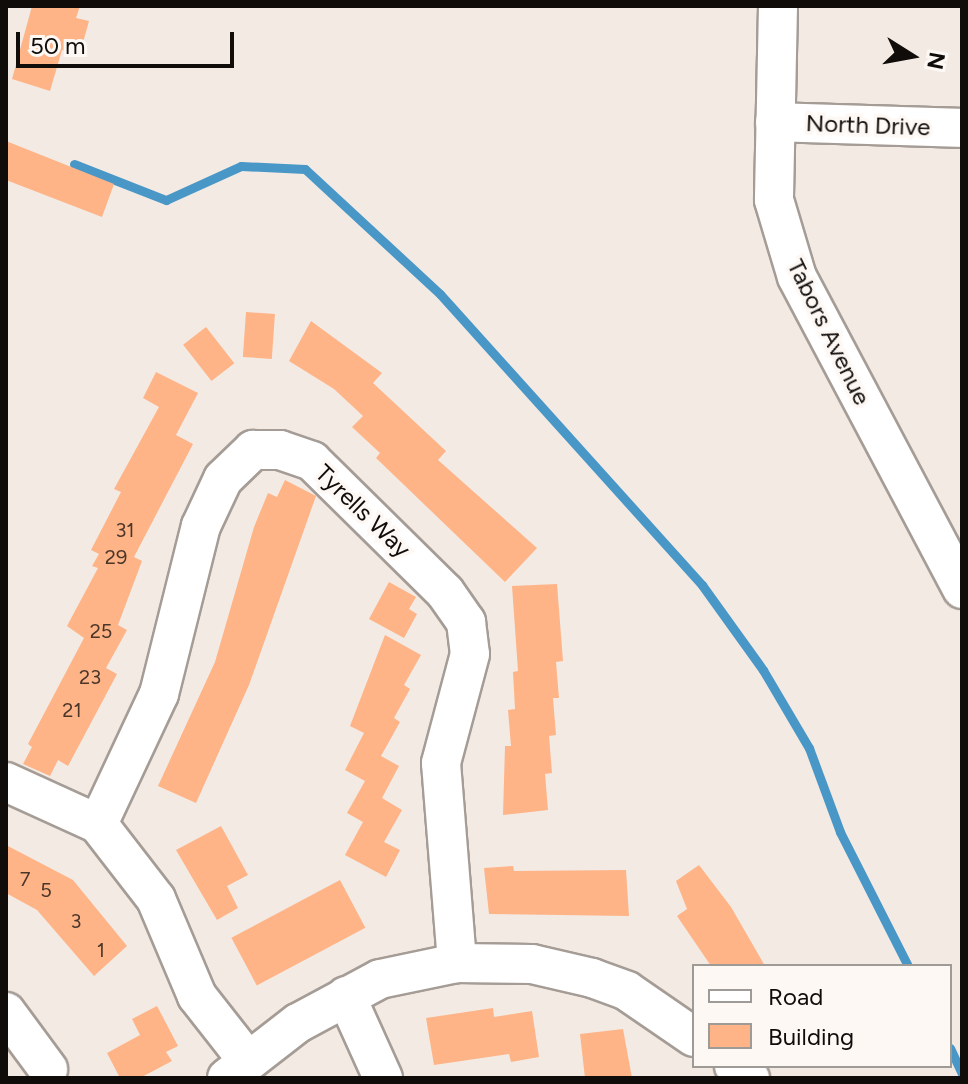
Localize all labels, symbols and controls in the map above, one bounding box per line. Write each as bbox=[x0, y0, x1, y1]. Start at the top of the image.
scale bar bbox=[20, 16, 238, 66]
north arrow bbox=[872, 16, 952, 96]
text: 50 m bbox=[30, 31, 86, 60]
text: N bbox=[921, 50, 951, 72]
street label: North Drive bbox=[805, 108, 931, 142]
street label: Tabors Avenue bbox=[781, 255, 877, 409]
street label: Tyrells Way bbox=[309, 459, 417, 563]
house number: 31 bbox=[115, 518, 135, 542]
house number: 29 bbox=[105, 545, 127, 569]
house number: 25 bbox=[90, 619, 112, 643]
house number: 23 bbox=[79, 665, 101, 689]
house number: 21 bbox=[62, 698, 82, 722]
house number: 7 bbox=[20, 867, 30, 891]
house number: 5 bbox=[40, 878, 52, 902]
house number: 3 bbox=[71, 909, 81, 933]
house number: 1 bbox=[97, 938, 105, 962]
legend bbox=[692, 964, 952, 1068]
text: Road bbox=[768, 982, 823, 1011]
text: Building bbox=[768, 1022, 854, 1051]

